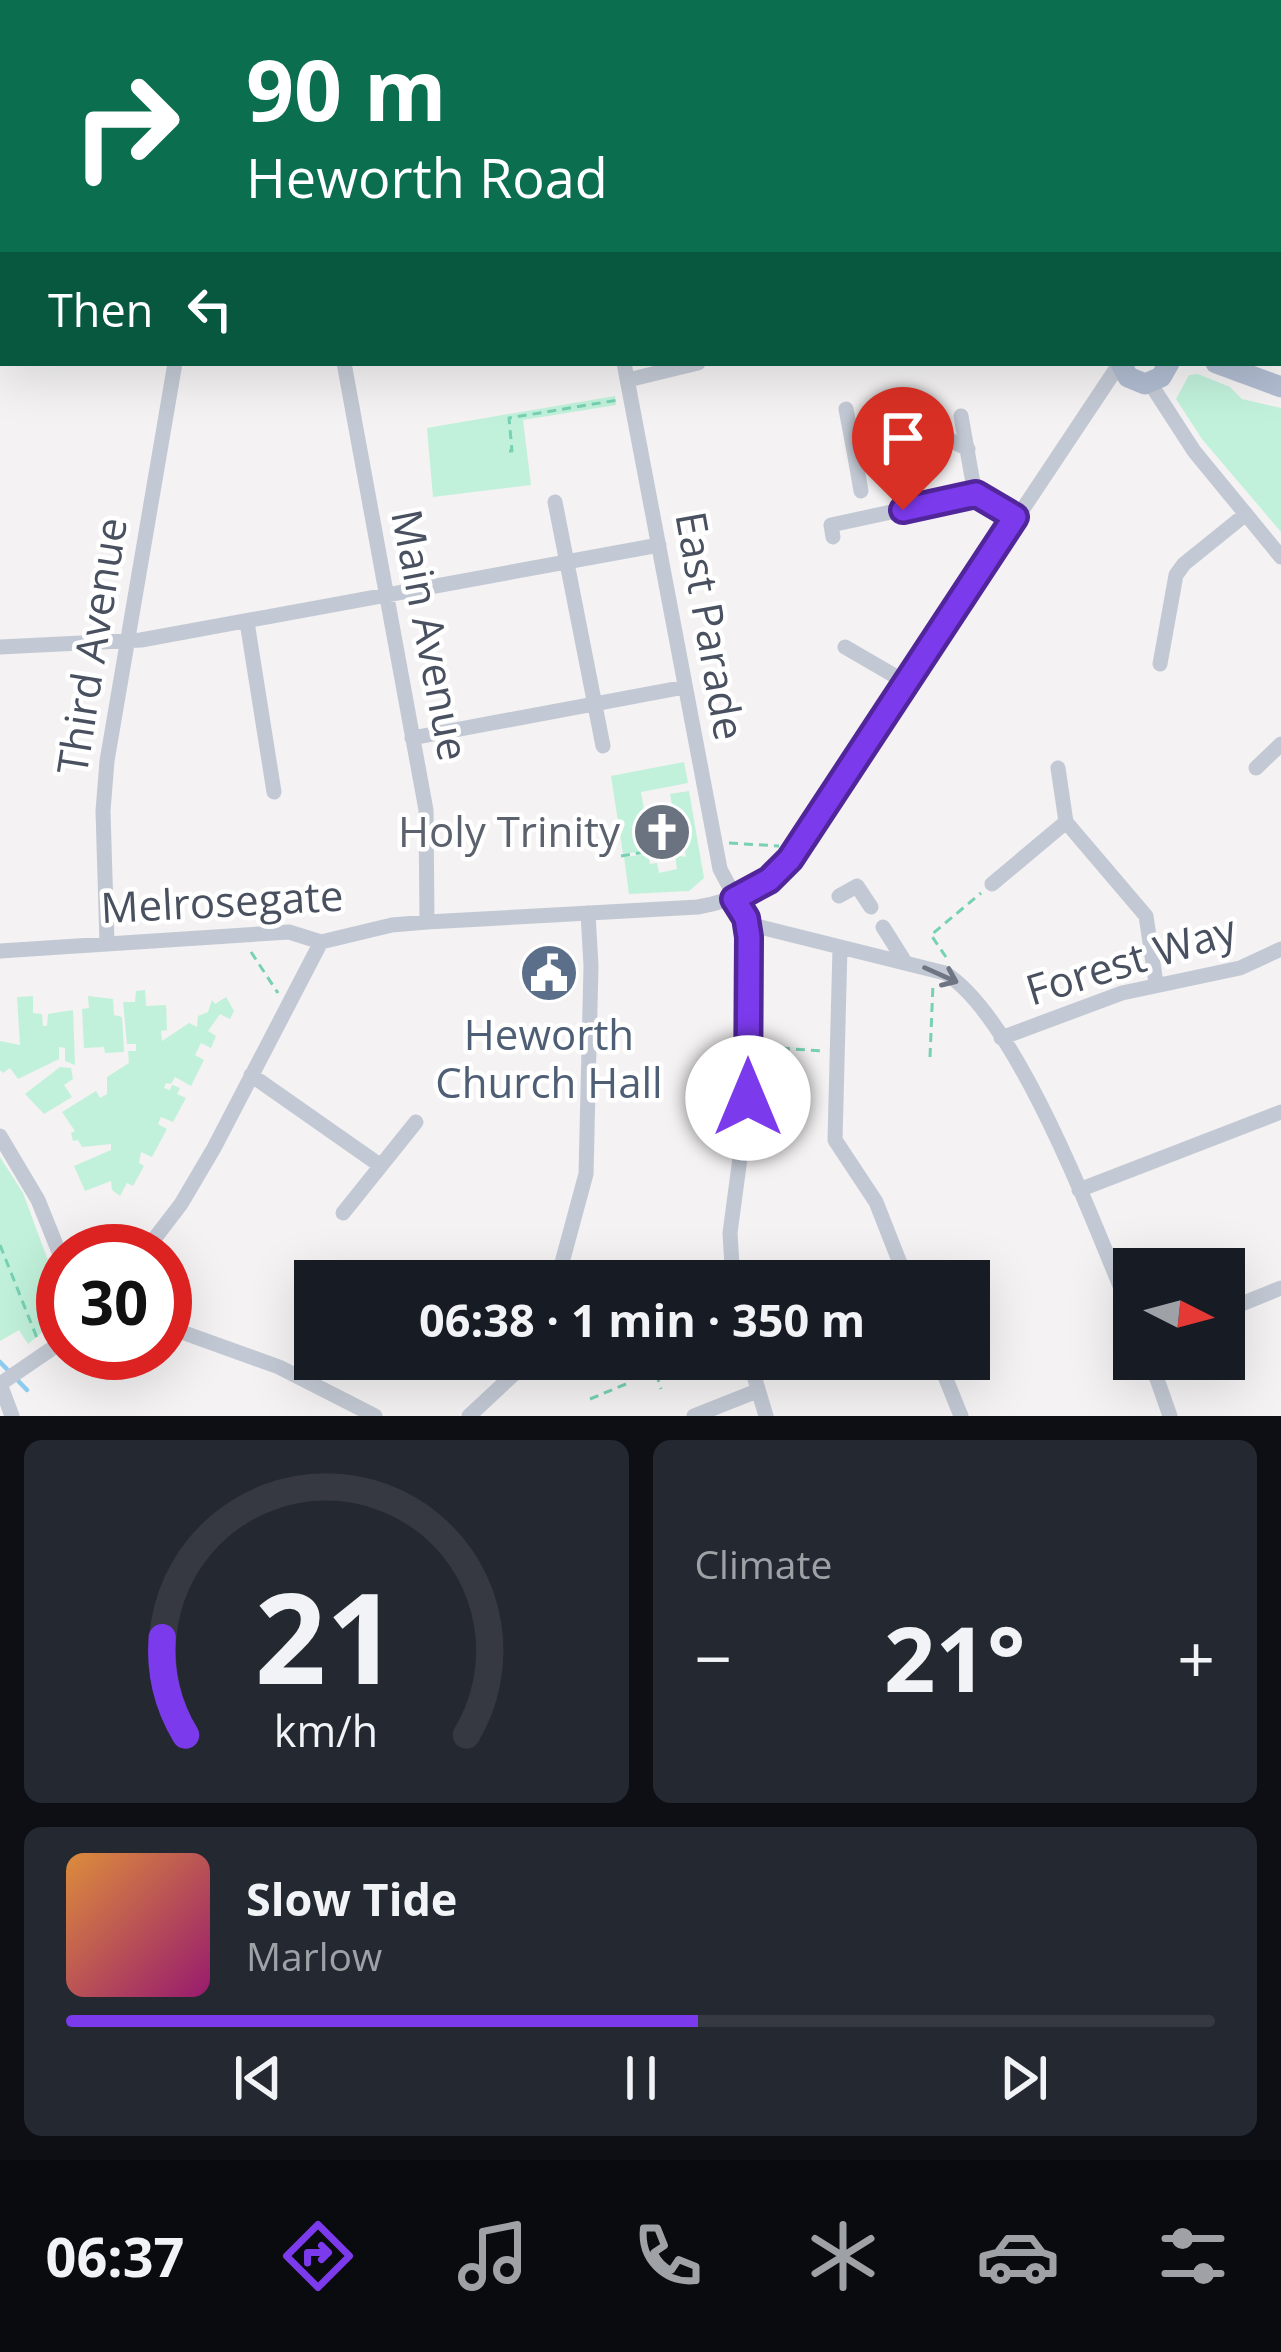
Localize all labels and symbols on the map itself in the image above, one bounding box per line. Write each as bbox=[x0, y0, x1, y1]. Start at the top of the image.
pin bbox=[852, 387, 954, 510]
street label: Main Avenue bbox=[379, 504, 484, 765]
street label: East Parade bbox=[663, 507, 760, 744]
street label: Third Avenue bbox=[42, 513, 139, 778]
church icon: Holy Trinity bbox=[631, 801, 693, 863]
place label: Holy Trinity bbox=[398, 802, 621, 859]
street label: Melrosegate bbox=[99, 866, 345, 935]
street label: Forest Way bbox=[1019, 899, 1243, 1018]
public building icon: Heworth Church Hall bbox=[518, 942, 580, 1004]
one-way arrow bbox=[922, 966, 958, 988]
place label: Heworth Church Hall bbox=[435, 1005, 663, 1110]
position arrow bbox=[685, 1035, 811, 1161]
speed limit sign: 30 bbox=[36, 1224, 192, 1380]
north arrow bbox=[1113, 1248, 1245, 1380]

